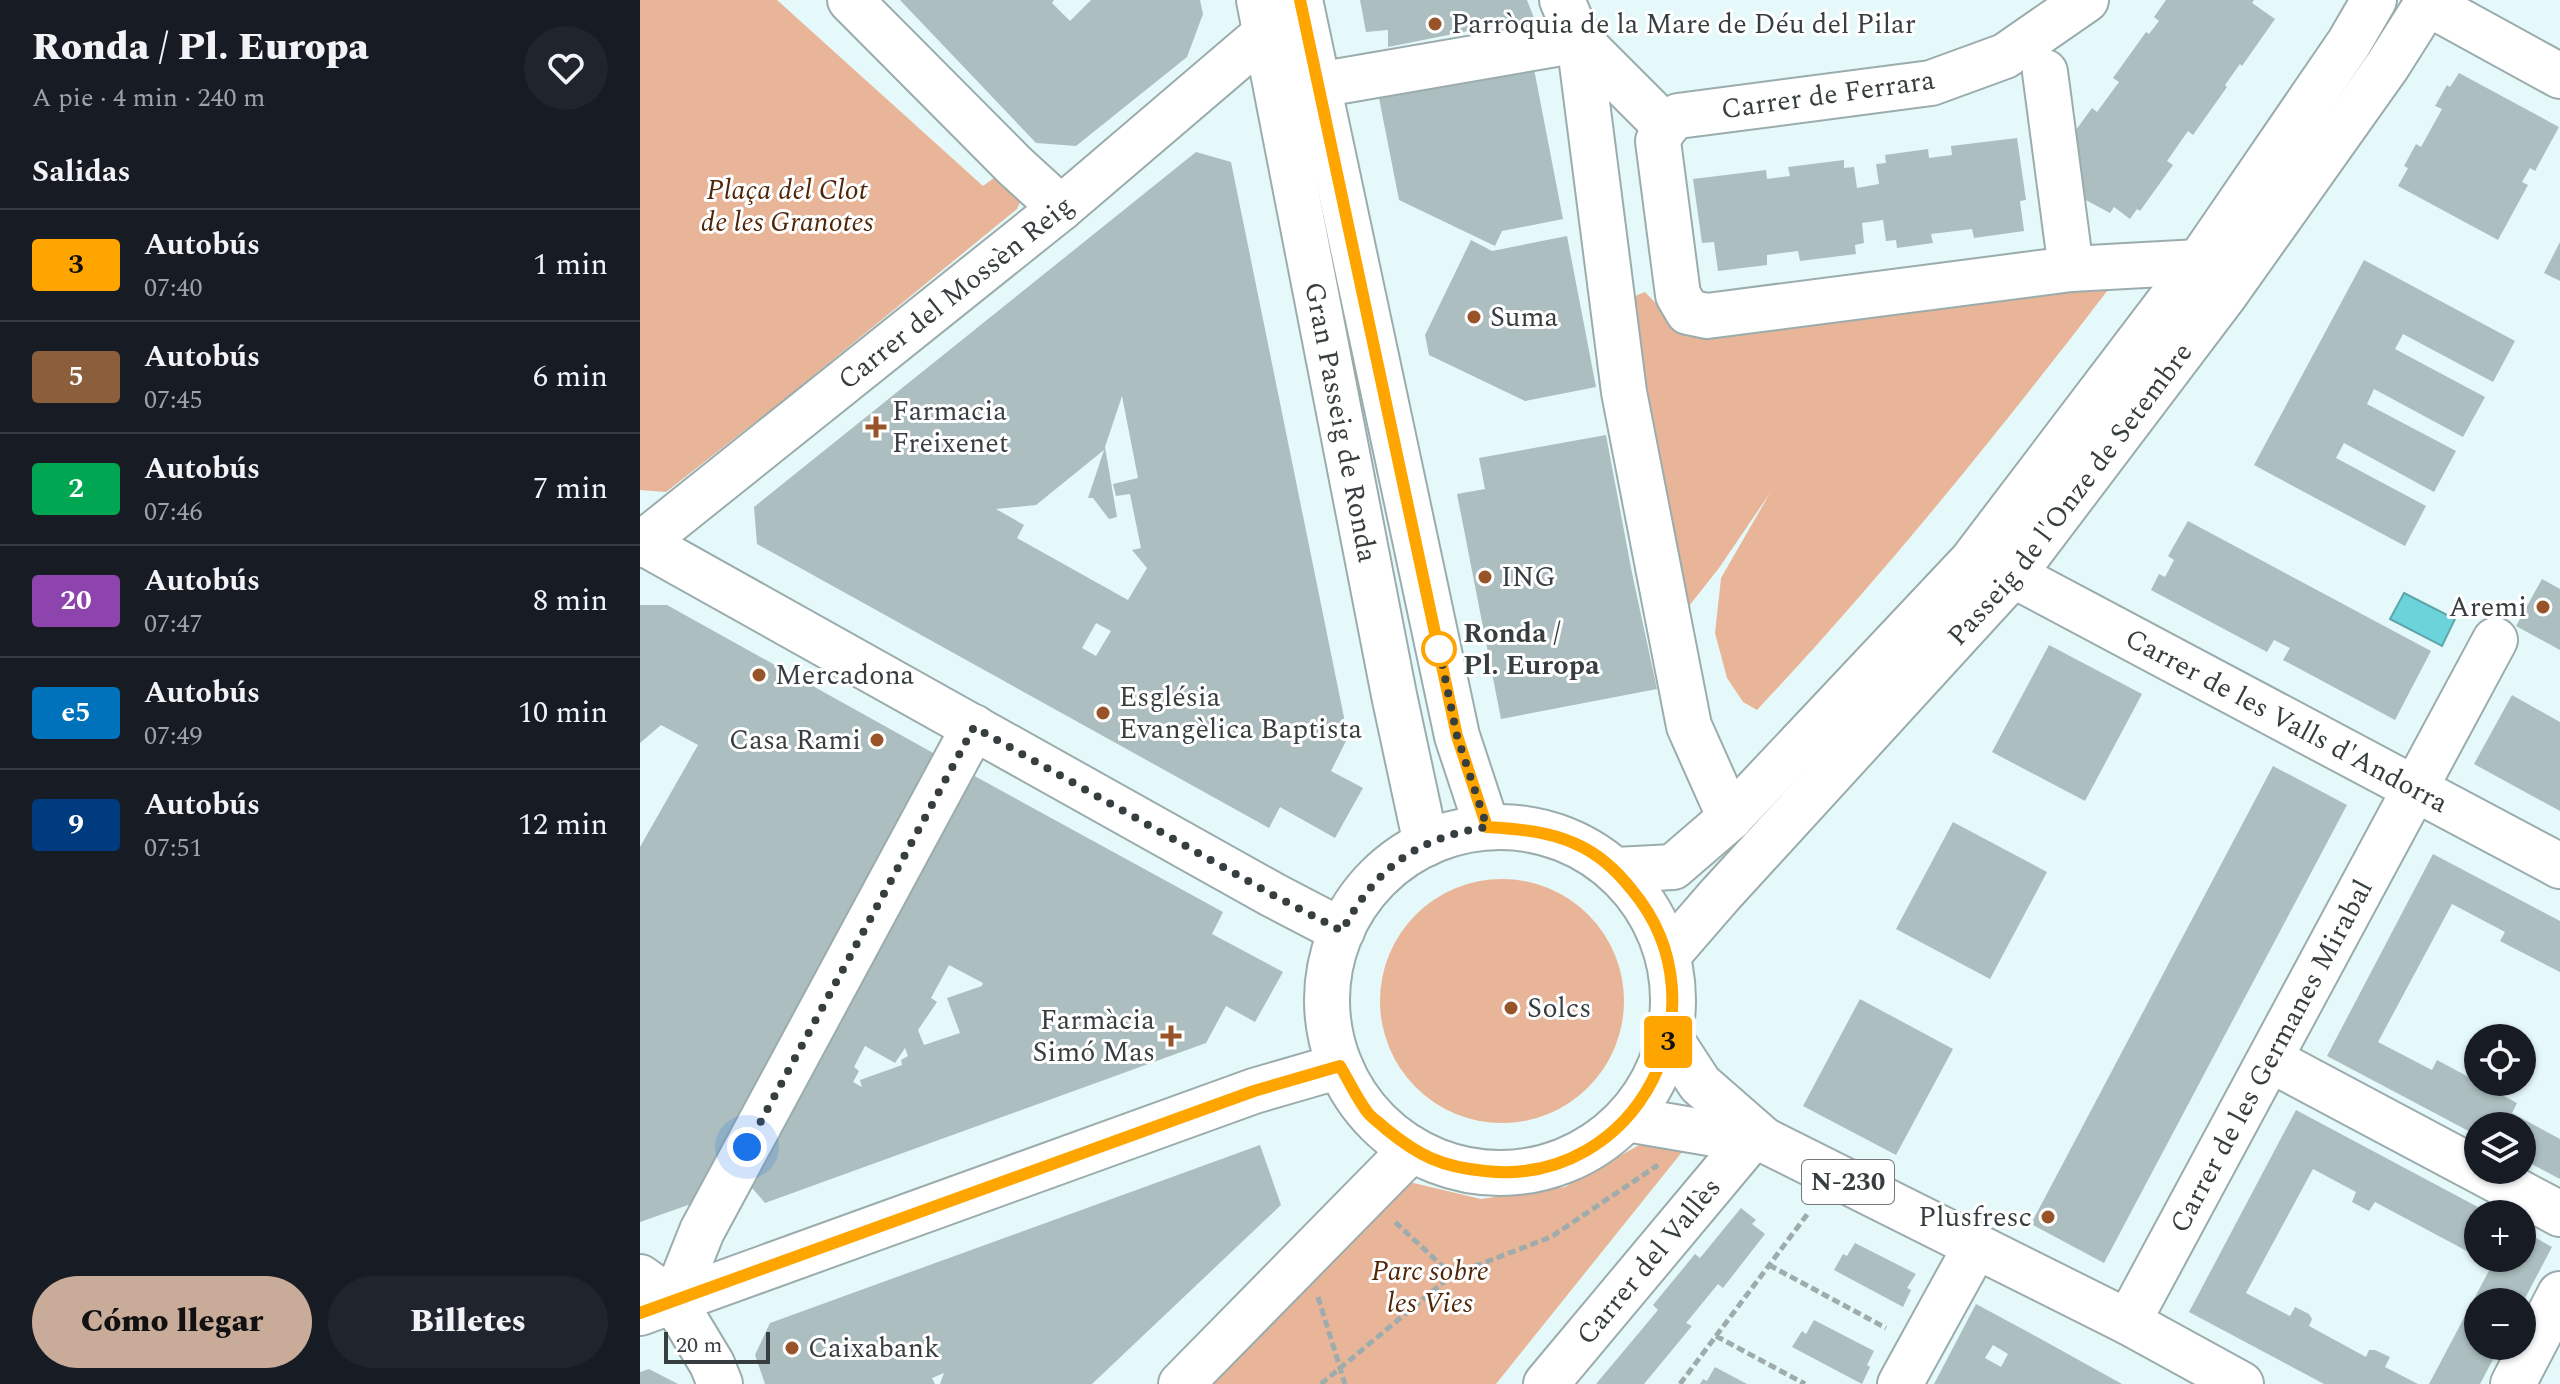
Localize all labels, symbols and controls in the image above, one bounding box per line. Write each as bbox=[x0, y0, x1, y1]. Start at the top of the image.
place label: Parròquia de la Mare de Déu del Pilar bbox=[1451, 3, 1916, 46]
marker: Parròquia de la Mare de Déu del Pilar bbox=[1426, 15, 1444, 33]
text: Ronda / Pl. Europa bbox=[32, 19, 369, 77]
button: heart bbox=[524, 26, 608, 110]
street label: Carrer de Ferrara bbox=[1718, 59, 1938, 131]
text: A pie · 4 min · 240 m bbox=[32, 78, 265, 118]
text: Salidas bbox=[32, 149, 131, 195]
park label: Plaça del Clot de les Granotes bbox=[701, 169, 874, 244]
street label: Carrer del Mossèn Reig bbox=[828, 185, 1083, 400]
text: Autobús bbox=[144, 222, 260, 268]
text: 1 min bbox=[533, 242, 608, 288]
text: 3 bbox=[68, 243, 84, 286]
text: 07:40 bbox=[144, 268, 203, 308]
street label: Gran Passeig de Ronda bbox=[1293, 278, 1389, 566]
place label: Suma bbox=[1490, 296, 1559, 339]
marker: Suma bbox=[1465, 308, 1483, 326]
street label: Passeig de l'Onze de Setembre bbox=[1937, 333, 2203, 656]
text: Autobús bbox=[144, 334, 260, 380]
text: 6 min bbox=[533, 354, 608, 400]
text: 5 bbox=[68, 355, 84, 398]
text: 07:45 bbox=[144, 380, 203, 420]
place label: Farmacia Freixenet bbox=[892, 390, 1009, 465]
marker: Farmacia Freixenet bbox=[867, 418, 885, 436]
text: Autobús bbox=[144, 446, 260, 492]
text: 7 min bbox=[533, 466, 608, 512]
text: 2 bbox=[68, 467, 84, 510]
text: 07:46 bbox=[144, 492, 203, 532]
place label: ING bbox=[1501, 556, 1556, 599]
text: Autobús bbox=[144, 558, 260, 604]
marker: ING bbox=[1476, 568, 1494, 586]
text: 8 min bbox=[533, 578, 608, 624]
text: 20 bbox=[60, 579, 92, 622]
place label: Aremi bbox=[2449, 586, 2527, 629]
marker: Aremi bbox=[2534, 598, 2552, 616]
text: 07:47 bbox=[144, 604, 203, 644]
place label: Ronda / Pl. Europa bbox=[1463, 612, 1600, 687]
street label: Carrer de les Valls d'Andorra bbox=[2117, 617, 2456, 824]
marker: Ronda / Pl. Europa bbox=[1422, 632, 1456, 666]
place label: Mercadona bbox=[775, 654, 915, 697]
marker: Mercadona bbox=[750, 666, 768, 684]
text: Autobús bbox=[144, 670, 260, 716]
place label: Església Evangèlica Baptista bbox=[1119, 676, 1363, 751]
text: 10 min bbox=[518, 690, 608, 736]
text: e5 bbox=[61, 691, 91, 734]
marker: Església Evangèlica Baptista bbox=[1094, 704, 1112, 722]
text: 07:49 bbox=[144, 716, 203, 756]
place label: Casa Rami bbox=[729, 719, 861, 762]
marker: Casa Rami bbox=[868, 731, 886, 749]
text: Autobús bbox=[144, 782, 260, 828]
text: 12 min bbox=[518, 802, 608, 848]
text: 9 bbox=[68, 803, 84, 846]
text: 07:51 bbox=[144, 828, 203, 868]
street label: Carrer de les Germanes Mirabal bbox=[2158, 871, 2384, 1241]
place label: Solcs bbox=[1527, 987, 1591, 1030]
place label: Farmàcia Simó Mas bbox=[1033, 999, 1155, 1074]
marker: Solcs bbox=[1502, 999, 1520, 1017]
line badge: 3 bbox=[1642, 1016, 1694, 1068]
text: 3 bbox=[1660, 1020, 1676, 1063]
map controls bbox=[2464, 1024, 2536, 1360]
button: locate bbox=[2464, 1024, 2536, 1096]
marker: Farmàcia Simó Mas bbox=[1162, 1027, 1180, 1045]
button: layers bbox=[2464, 1112, 2536, 1184]
your location bbox=[727, 1127, 767, 1167]
road number: N-230 bbox=[1802, 1160, 1894, 1204]
street label: Carrer del Vallès bbox=[1566, 1168, 1732, 1355]
place label: Plusfresc bbox=[1918, 1196, 2032, 1239]
button: + bbox=[2464, 1200, 2536, 1272]
marker: Plusfresc bbox=[2039, 1208, 2057, 1226]
park label: Parc sobre les Vies bbox=[1371, 1250, 1489, 1325]
button: Cómo llegar bbox=[32, 1276, 312, 1368]
button: Billetes bbox=[328, 1276, 608, 1368]
button: − bbox=[2464, 1288, 2536, 1360]
place label: Caixabank bbox=[808, 1327, 940, 1370]
scale bar bbox=[664, 1328, 770, 1364]
text: 20 m bbox=[676, 1329, 722, 1362]
marker: Caixabank bbox=[783, 1339, 801, 1357]

